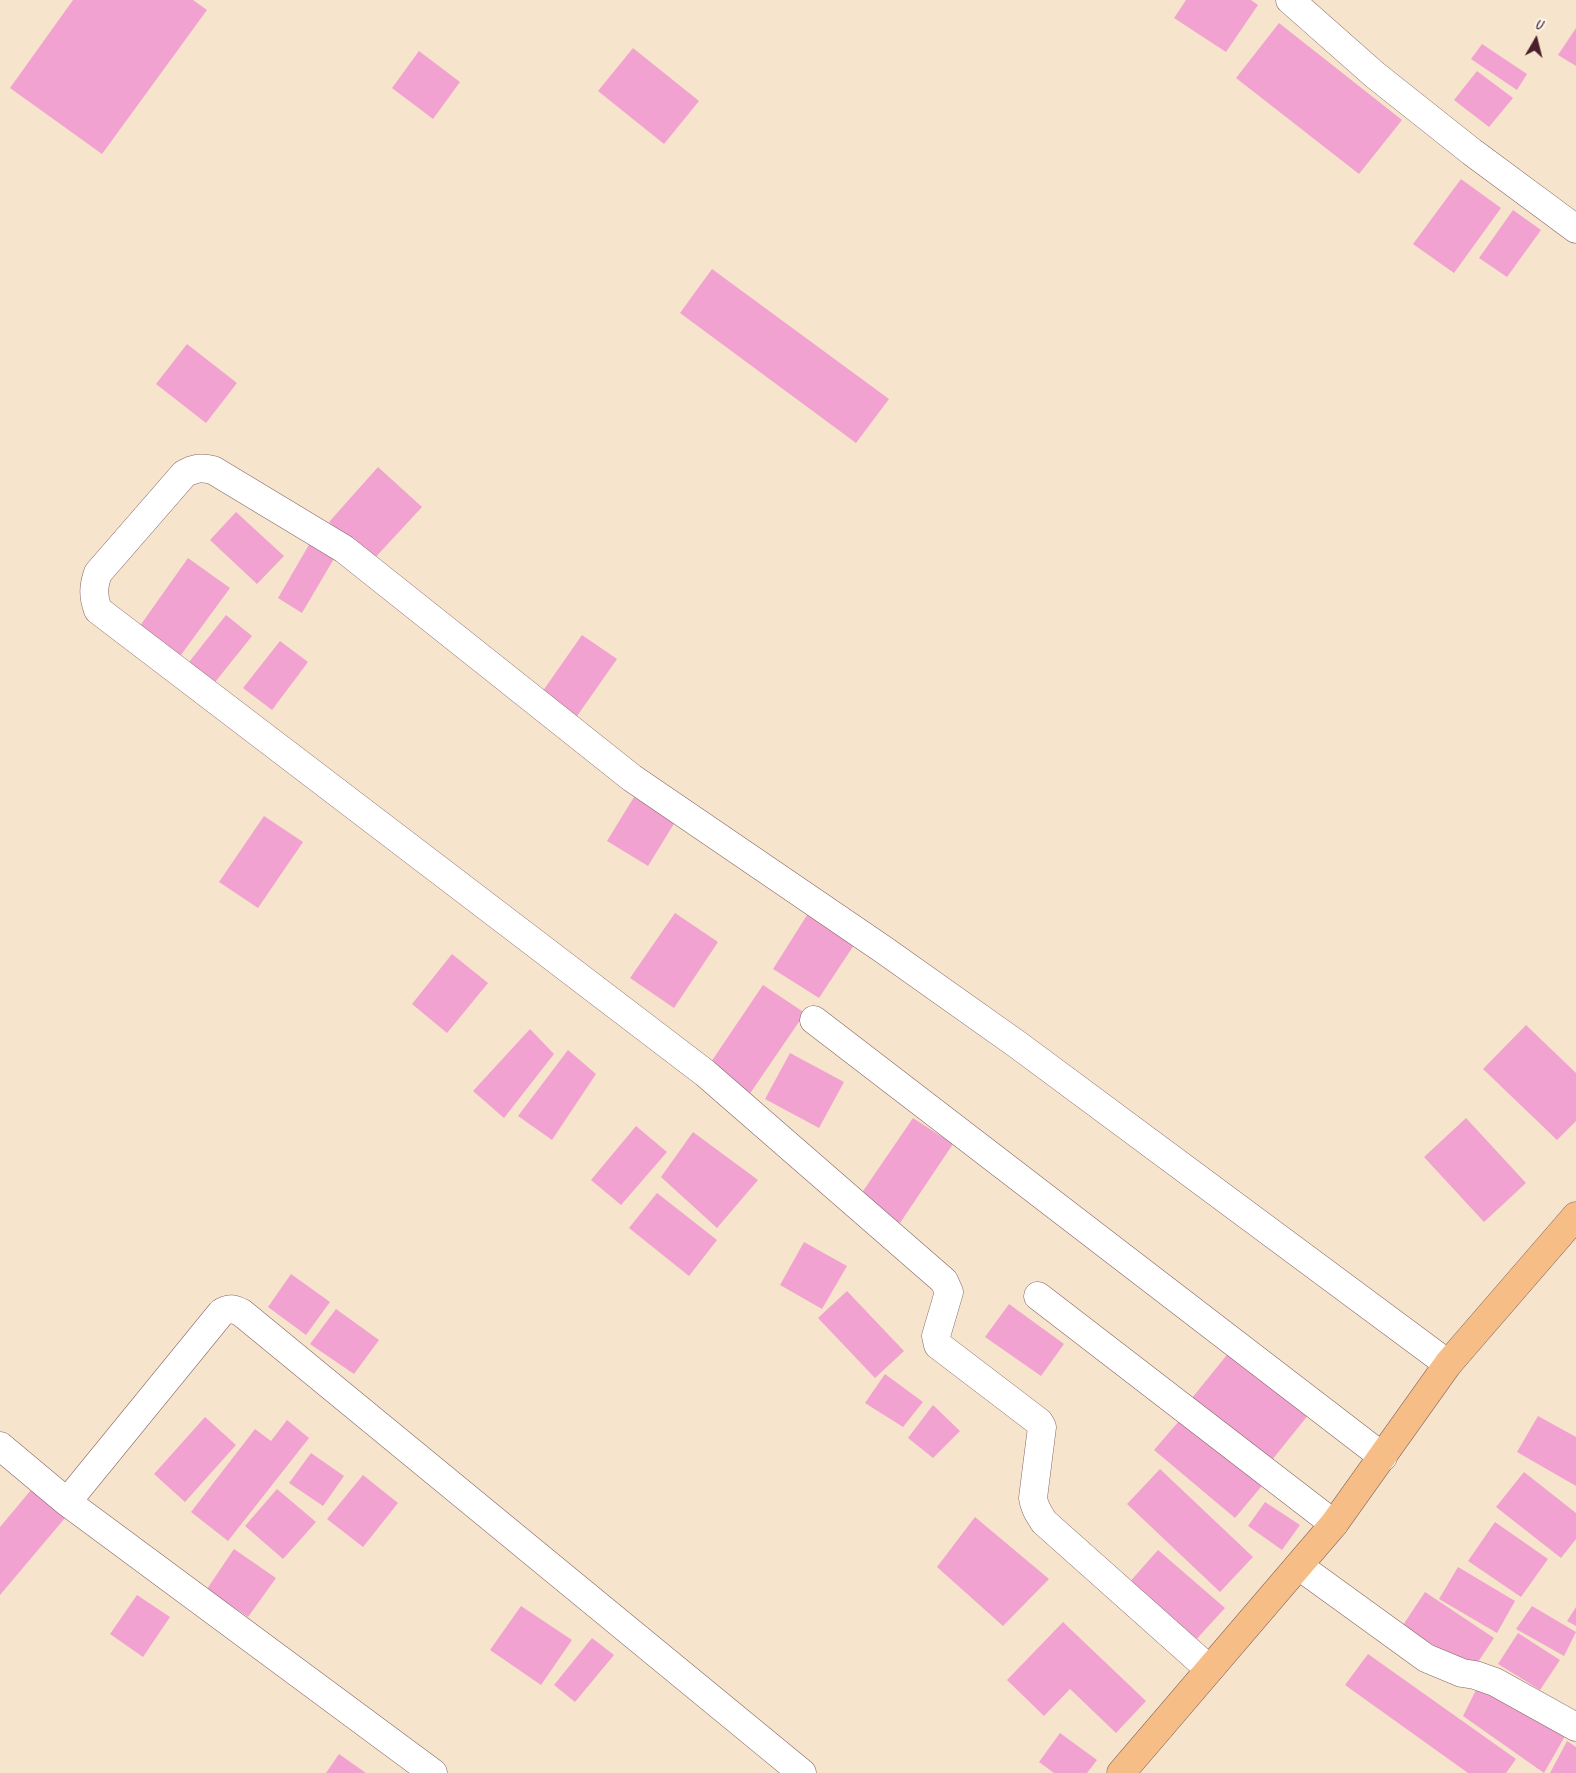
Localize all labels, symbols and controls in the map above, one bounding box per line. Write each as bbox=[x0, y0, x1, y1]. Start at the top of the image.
north arrow bbox=[1511, 15, 1561, 65]
text: U bbox=[1534, 16, 1543, 34]

